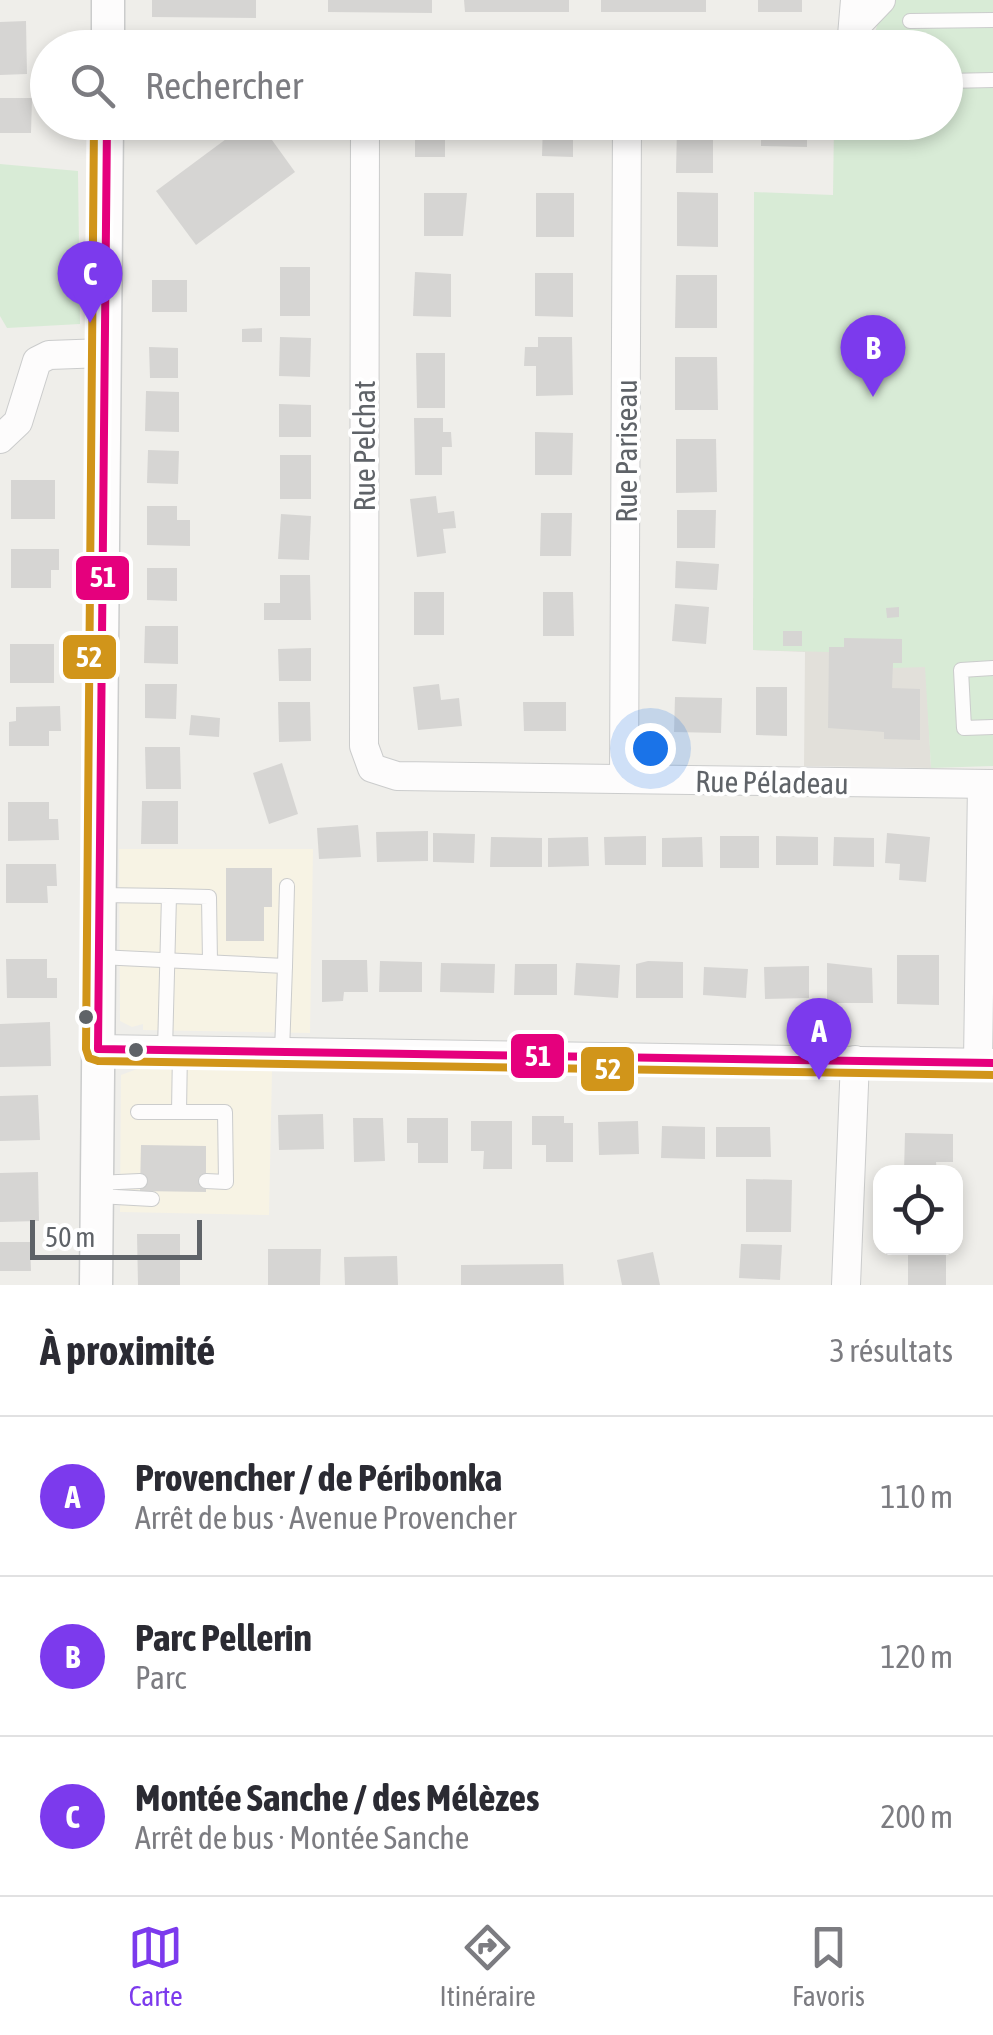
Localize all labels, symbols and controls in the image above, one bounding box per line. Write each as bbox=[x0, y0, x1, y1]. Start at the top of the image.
search box bbox=[30, 30, 963, 140]
icon: search bbox=[65, 58, 120, 113]
text: Rechercher bbox=[145, 64, 303, 107]
pin: C bbox=[58, 240, 122, 323]
pin: B bbox=[840, 314, 906, 397]
street label: Rue Pariseau bbox=[609, 379, 643, 523]
street label: Rue Pelchat bbox=[347, 380, 381, 512]
line badge: 51 bbox=[74, 554, 131, 602]
text: 51 bbox=[90, 561, 116, 593]
line badge: 52 bbox=[61, 633, 118, 681]
text: 52 bbox=[76, 641, 102, 673]
your location bbox=[625, 723, 676, 774]
street label: Rue Péladeau bbox=[695, 764, 849, 800]
pin: A bbox=[786, 998, 852, 1080]
unlabelled marker bbox=[76, 1007, 96, 1027]
line badge: 51 bbox=[509, 1032, 566, 1080]
unlabelled marker bbox=[126, 1040, 146, 1060]
text: 51 bbox=[525, 1040, 551, 1072]
line badge: 52 bbox=[579, 1045, 636, 1093]
text: 52 bbox=[595, 1053, 621, 1085]
map controls bbox=[873, 1165, 963, 1255]
button: locate bbox=[873, 1165, 963, 1255]
scale bar bbox=[30, 1215, 202, 1260]
text: 50 m bbox=[45, 1221, 95, 1253]
text: À proximité bbox=[40, 1326, 215, 1374]
text: 3 résultats bbox=[830, 1332, 953, 1369]
text: Provencher / de Péribonka bbox=[135, 1456, 502, 1499]
text: A bbox=[65, 1478, 80, 1515]
text: 110 m bbox=[880, 1478, 953, 1515]
text: Arrêt de bus · Avenue Provencher bbox=[135, 1499, 516, 1536]
text: Parc Pellerin bbox=[135, 1616, 312, 1659]
text: B bbox=[65, 1638, 80, 1675]
text: 120 m bbox=[880, 1638, 953, 1675]
text: Parc bbox=[135, 1659, 186, 1696]
text: Montée Sanche / des Mélèzes bbox=[135, 1776, 539, 1819]
text: C bbox=[65, 1798, 80, 1835]
text: 200 m bbox=[880, 1798, 953, 1835]
text: Arrêt de bus · Montée Sanche bbox=[135, 1819, 469, 1856]
tab: Carte bbox=[128, 1920, 183, 2012]
tab: Itinéraire bbox=[440, 1920, 536, 2012]
tab: Favoris bbox=[792, 1920, 865, 2012]

